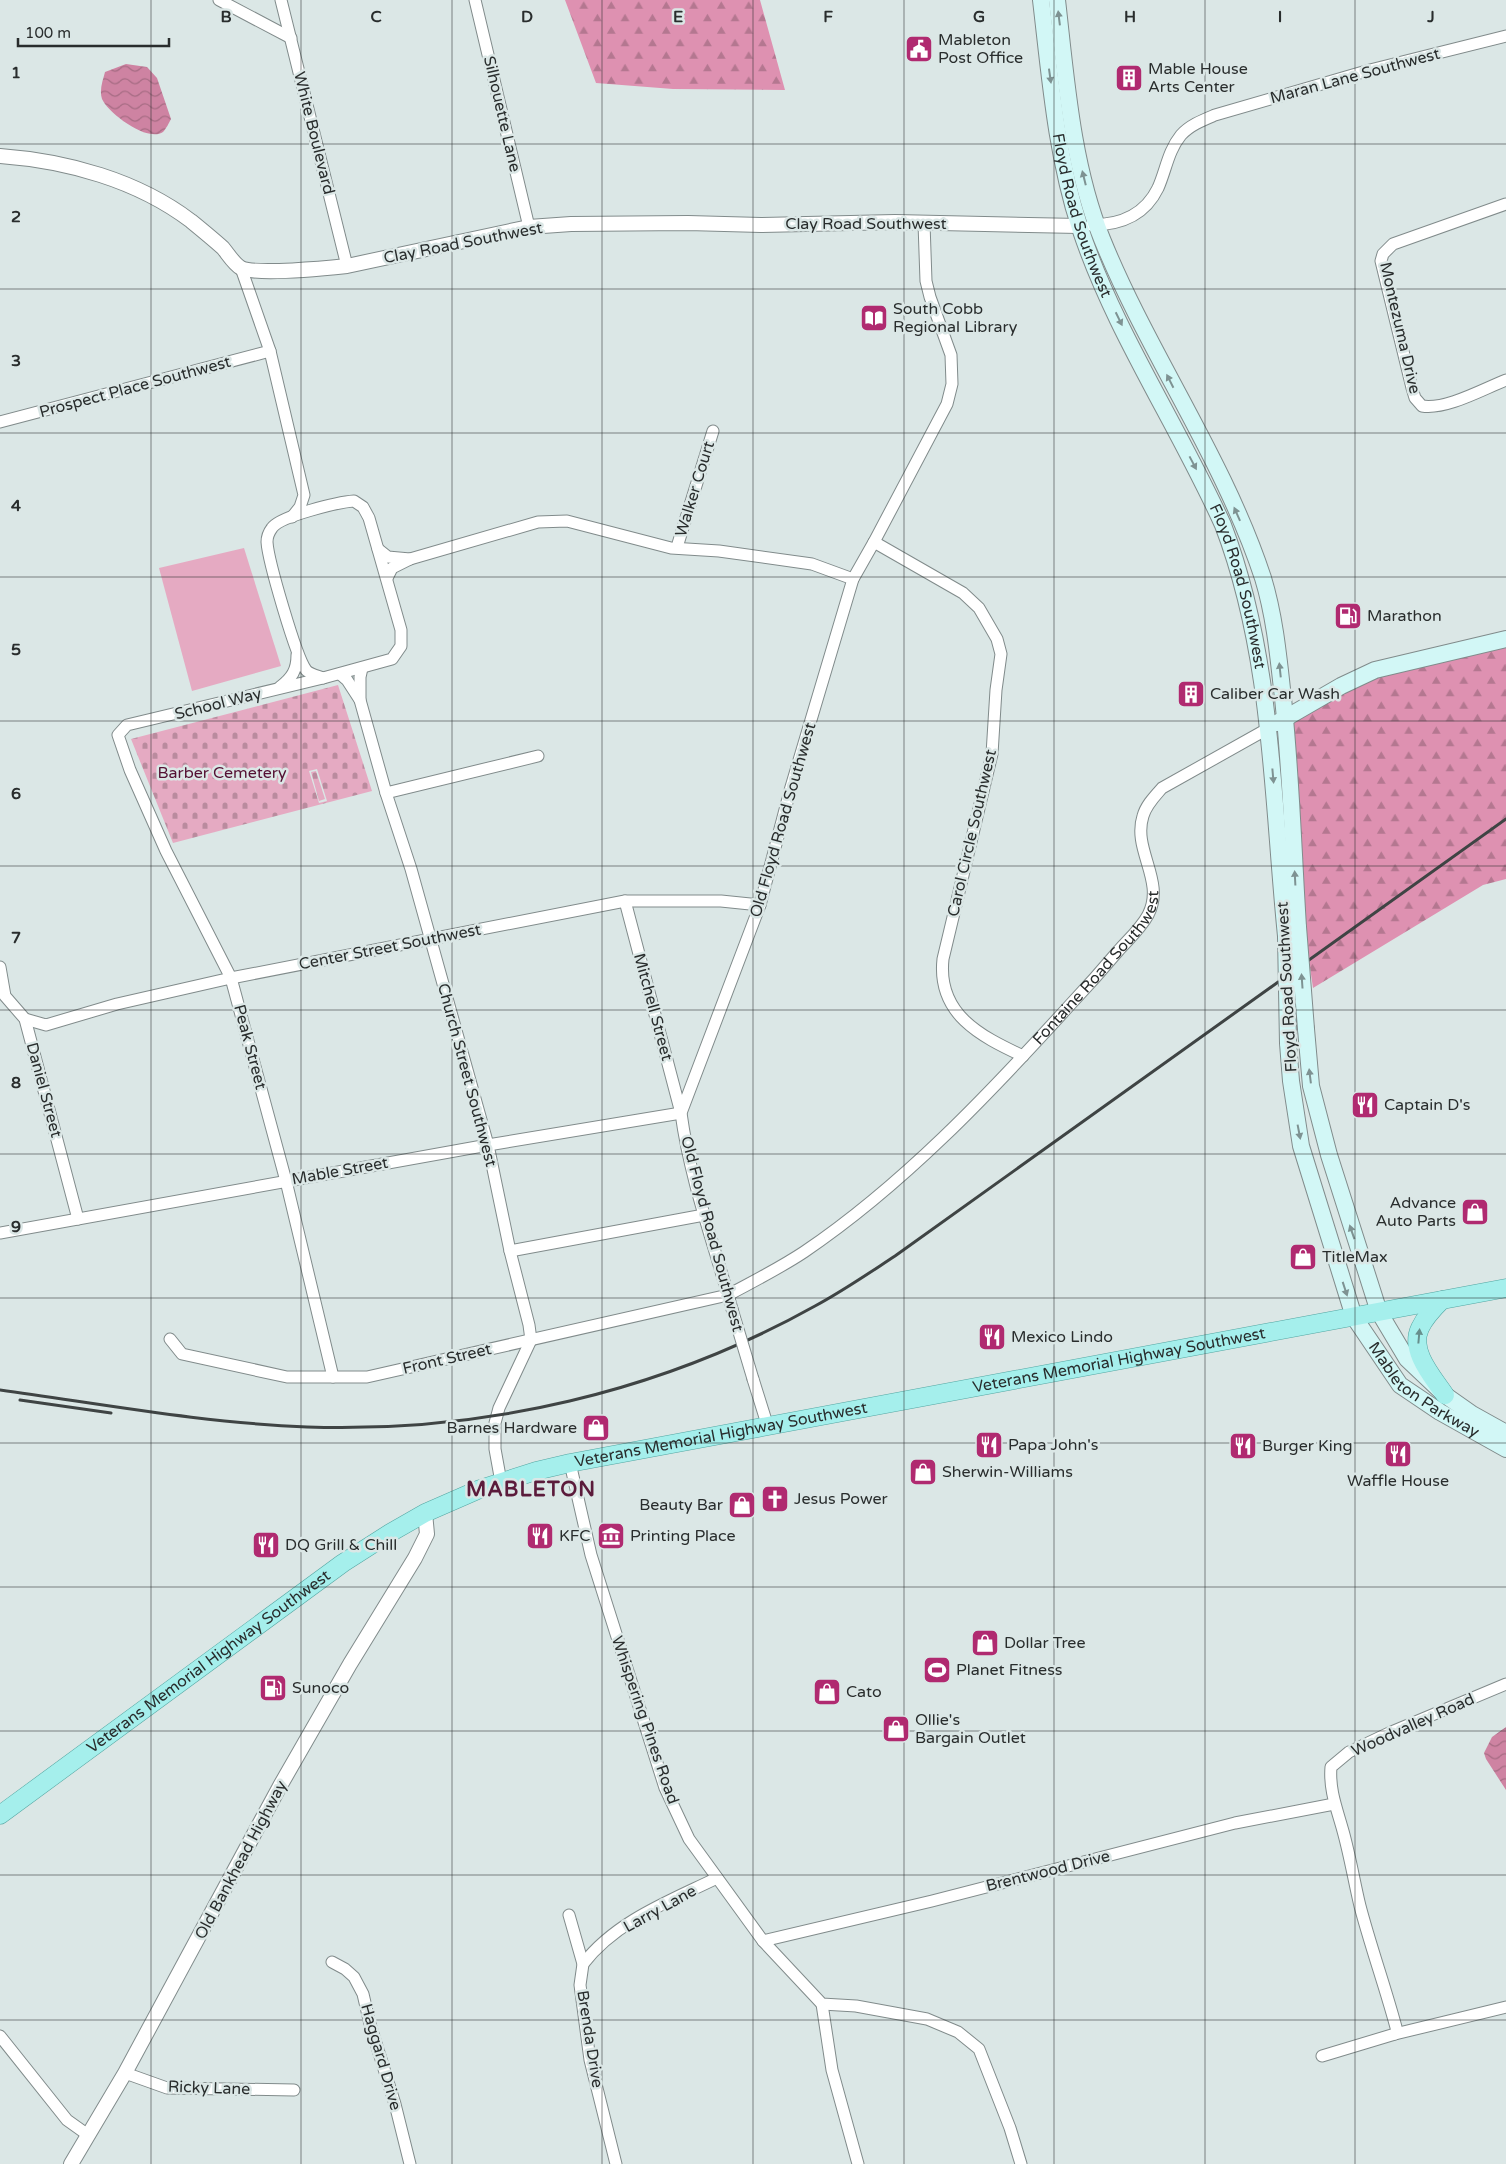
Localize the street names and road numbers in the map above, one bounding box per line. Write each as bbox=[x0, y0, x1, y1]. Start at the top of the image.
street label: Maran Lane Southwest bbox=[1268, 44, 1442, 108]
street label: Silhouette Lane bbox=[479, 54, 525, 174]
street label: White Boulevard bbox=[289, 69, 339, 197]
street label: Floyd Road Southwest bbox=[1048, 132, 1116, 301]
street label: Clay Road Southwest bbox=[785, 214, 947, 234]
street label: Clay Road Southwest bbox=[382, 218, 544, 268]
street label: Montezuma Drive bbox=[1375, 260, 1425, 396]
street label: Prospect Place Southwest bbox=[37, 352, 233, 422]
street label: Walker Court bbox=[671, 439, 719, 539]
street label: Floyd Road Southwest bbox=[1205, 501, 1270, 670]
street label: School Way bbox=[173, 683, 264, 724]
street label: Old Floyd Road Southwest bbox=[746, 720, 820, 920]
street label: Carol Circle Southwest bbox=[943, 747, 1001, 919]
street label: Fontaine Road Southwest bbox=[1028, 890, 1163, 1049]
street label: Floyd Road Southwest bbox=[1273, 901, 1301, 1073]
street label: Center Street Southwest bbox=[297, 920, 483, 974]
street label: Mitchell Street bbox=[629, 951, 677, 1063]
street label: Church Street Southwest bbox=[433, 981, 501, 1169]
street label: Peak Street bbox=[229, 1002, 271, 1092]
street label: Daniel Street bbox=[22, 1040, 66, 1140]
street label: Old Floyd Road Southwest bbox=[676, 1134, 748, 1334]
street label: Mable Street bbox=[290, 1153, 390, 1189]
street label: Veterans Memorial Highway Southwest bbox=[971, 1323, 1267, 1398]
street label: Mableton Parkway bbox=[1364, 1338, 1483, 1442]
street label: Front Street bbox=[401, 1339, 493, 1379]
street label: Veterans Memorial Highway Southwest bbox=[573, 1398, 869, 1472]
street label: Veterans Memorial Highway Southwest bbox=[83, 1566, 334, 1758]
street label: Whispering Pines Road bbox=[607, 1633, 683, 1807]
street label: Woodvalley Road bbox=[1349, 1689, 1477, 1761]
street label: Old Bankhead Highway bbox=[191, 1777, 292, 1943]
street label: Brentwood Drive bbox=[984, 1846, 1112, 1896]
street label: Larry Lane bbox=[620, 1881, 700, 1937]
street label: Brenda Drive bbox=[572, 1989, 608, 2089]
street label: Haggard Drive bbox=[356, 2001, 406, 2113]
street label: Ricky Lane bbox=[167, 2077, 251, 2099]

